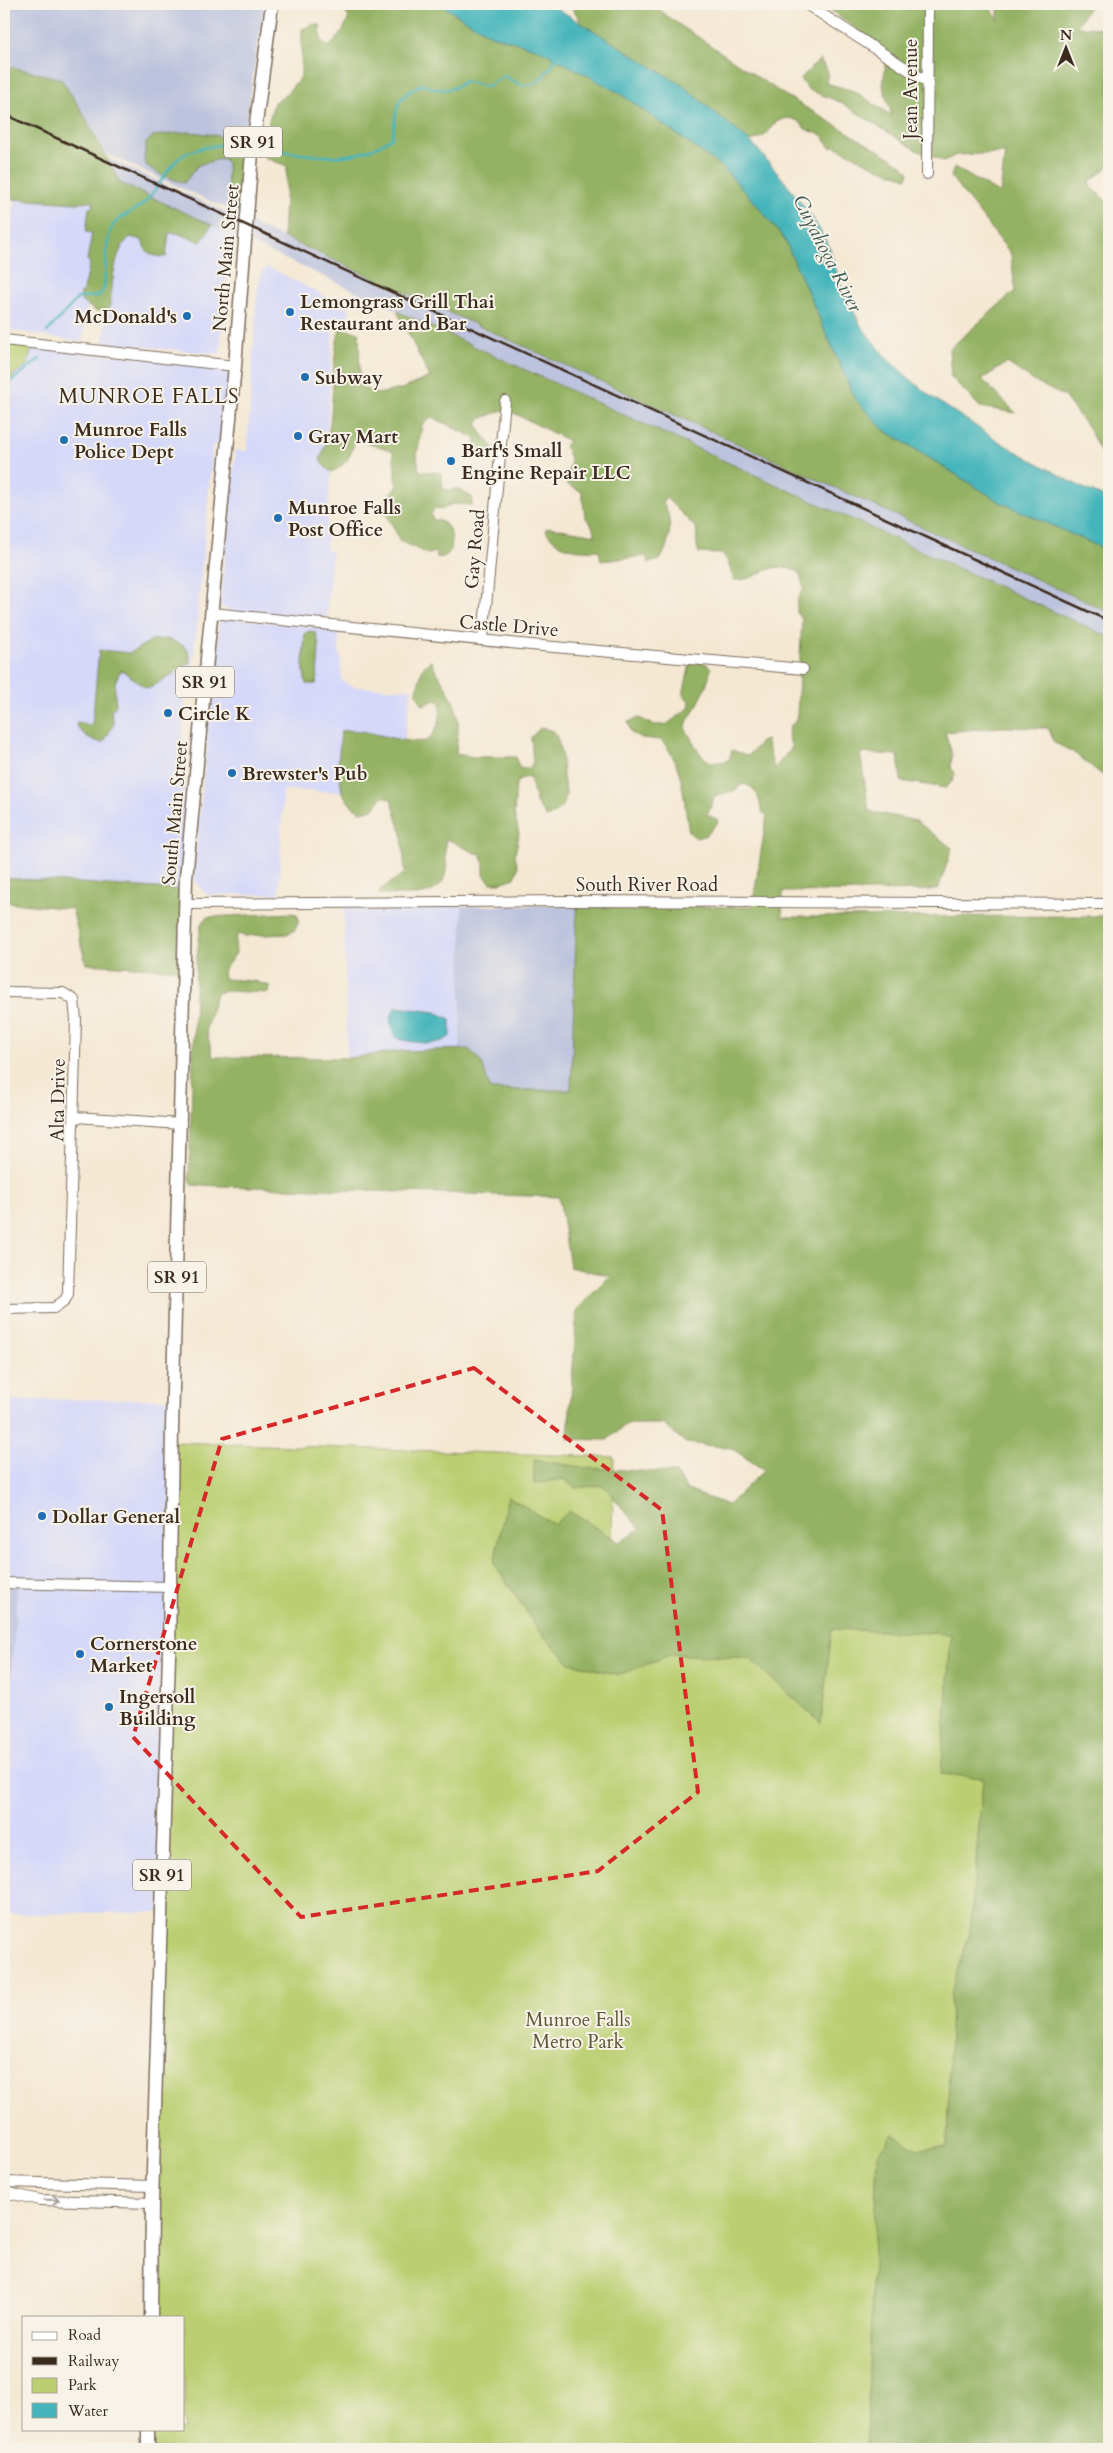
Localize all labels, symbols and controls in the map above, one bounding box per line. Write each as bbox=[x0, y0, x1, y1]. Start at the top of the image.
north arrow bbox=[1040, 22, 1090, 72]
text: N bbox=[1060, 26, 1072, 45]
street label: Jean Avenue bbox=[898, 39, 924, 142]
road number: SR 91 bbox=[224, 126, 282, 158]
street label: North Main Street bbox=[207, 183, 245, 333]
water label: Cuyahoga River bbox=[786, 190, 869, 318]
place label: Lemongrass Grill Thai Restaurant and Bar bbox=[300, 289, 494, 337]
place label: McDonald's bbox=[74, 304, 177, 330]
marker: Lemongrass Grill Thai Restaurant and Bar bbox=[284, 306, 296, 318]
marker: McDonald's bbox=[181, 310, 193, 322]
place label: Subway bbox=[315, 365, 383, 391]
marker: Subway bbox=[299, 371, 311, 383]
district label: MUNROE FALLS bbox=[59, 382, 239, 411]
place label: Munroe Falls Police Dept bbox=[74, 417, 187, 465]
place label: Gray Mart bbox=[308, 424, 398, 450]
marker: Gray Mart bbox=[292, 430, 304, 442]
marker: Munroe Falls Police Dept bbox=[58, 434, 70, 446]
place label: Barf's Small Engine Repair LLC bbox=[461, 438, 631, 486]
marker: Barf's Small Engine Repair LLC bbox=[445, 455, 457, 467]
place label: Munroe Falls Post Office bbox=[288, 495, 401, 543]
street label: Gay Road bbox=[459, 508, 491, 590]
marker: Munroe Falls Post Office bbox=[272, 512, 284, 524]
street label: Castle Drive bbox=[458, 609, 560, 643]
road number: SR 91 bbox=[176, 666, 234, 698]
place label: Circle K bbox=[178, 701, 251, 727]
marker: Circle K bbox=[162, 707, 174, 719]
street label: South Main Street bbox=[156, 740, 194, 886]
place label: Brewster's Pub bbox=[242, 761, 368, 787]
marker: Brewster's Pub bbox=[226, 767, 238, 779]
street label: South River Road bbox=[576, 872, 718, 898]
street label: Alta Drive bbox=[44, 1058, 72, 1142]
road number: SR 91 bbox=[148, 1262, 206, 1292]
place label: Dollar General bbox=[52, 1504, 180, 1530]
marker: Dollar General bbox=[36, 1510, 48, 1522]
place label: Cornerstone Market bbox=[90, 1631, 197, 1679]
marker: Cornerstone Market bbox=[74, 1648, 86, 1660]
place label: Ingersoll Building bbox=[119, 1684, 196, 1732]
marker: Ingersoll Building bbox=[103, 1701, 115, 1713]
road number: SR 91 bbox=[133, 1860, 191, 1890]
park label: Munroe Falls Metro Park bbox=[525, 2007, 631, 2055]
one-way arrow bbox=[43, 2195, 59, 2205]
legend bbox=[22, 2316, 185, 2430]
text: Road bbox=[68, 2325, 101, 2345]
text: Railway bbox=[68, 2351, 119, 2371]
text: Park bbox=[68, 2375, 97, 2395]
text: Water bbox=[67, 2401, 109, 2421]

